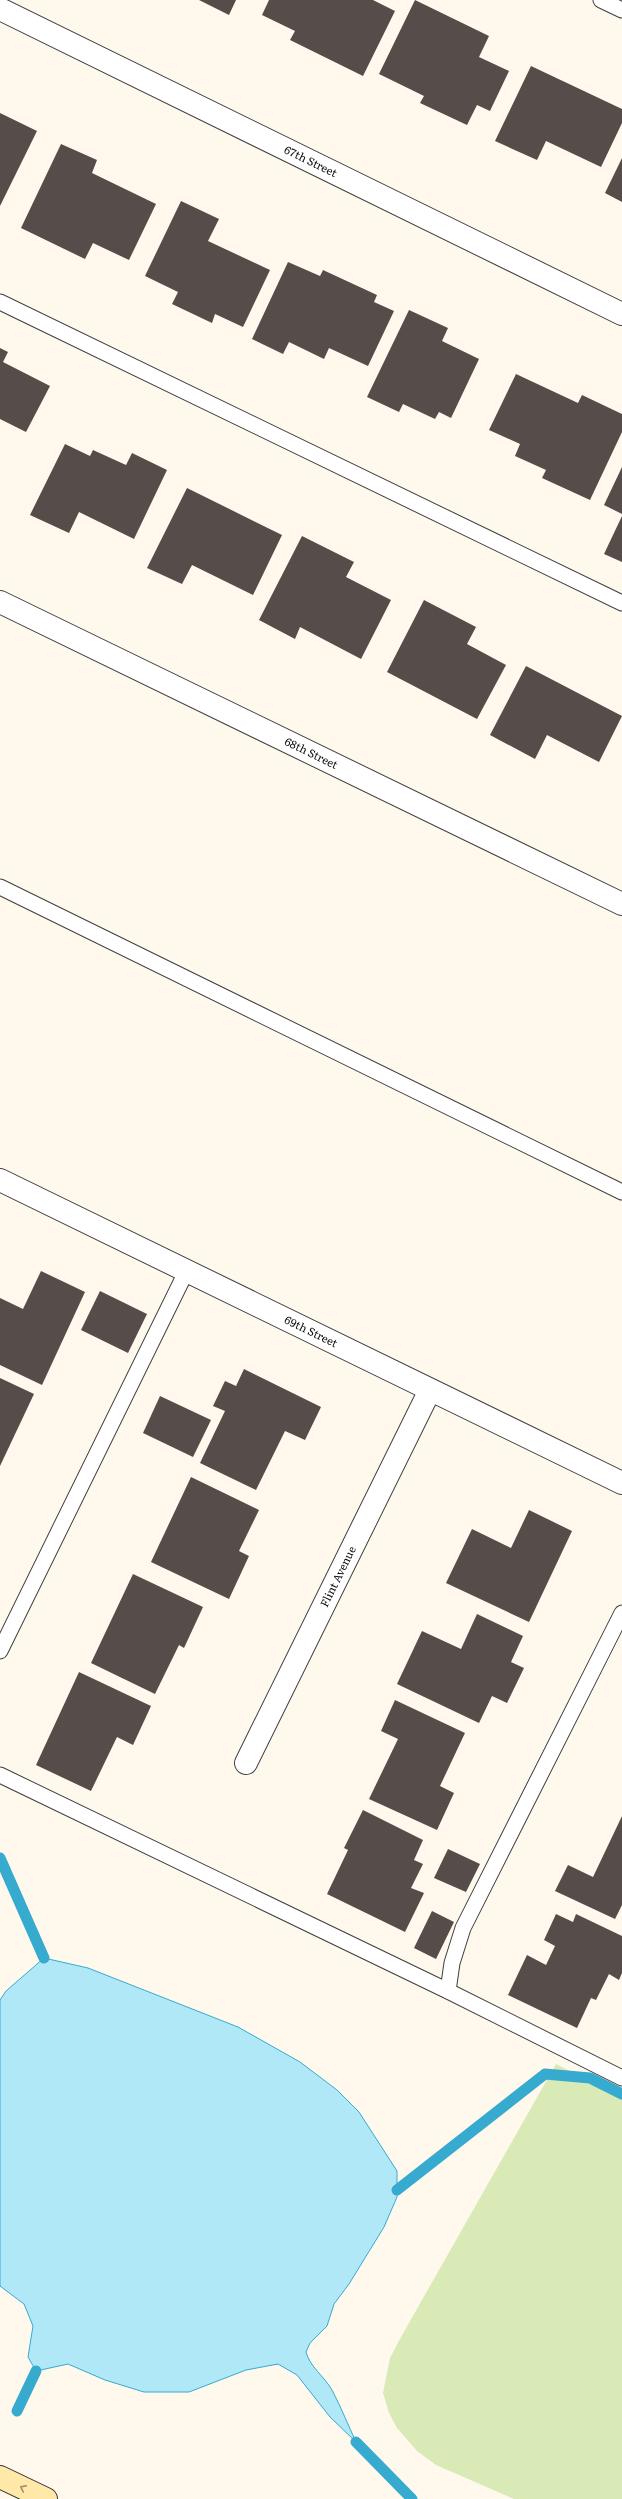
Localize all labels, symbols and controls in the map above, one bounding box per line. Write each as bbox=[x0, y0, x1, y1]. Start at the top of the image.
street label: 67th Street bbox=[282, 141, 341, 180]
street label: 68th Street bbox=[282, 732, 342, 772]
street label: 69th Street bbox=[282, 1311, 341, 1351]
street label: Flint Avenue bbox=[315, 1543, 359, 1609]
one-way arrow bbox=[19, 2485, 27, 2493]

